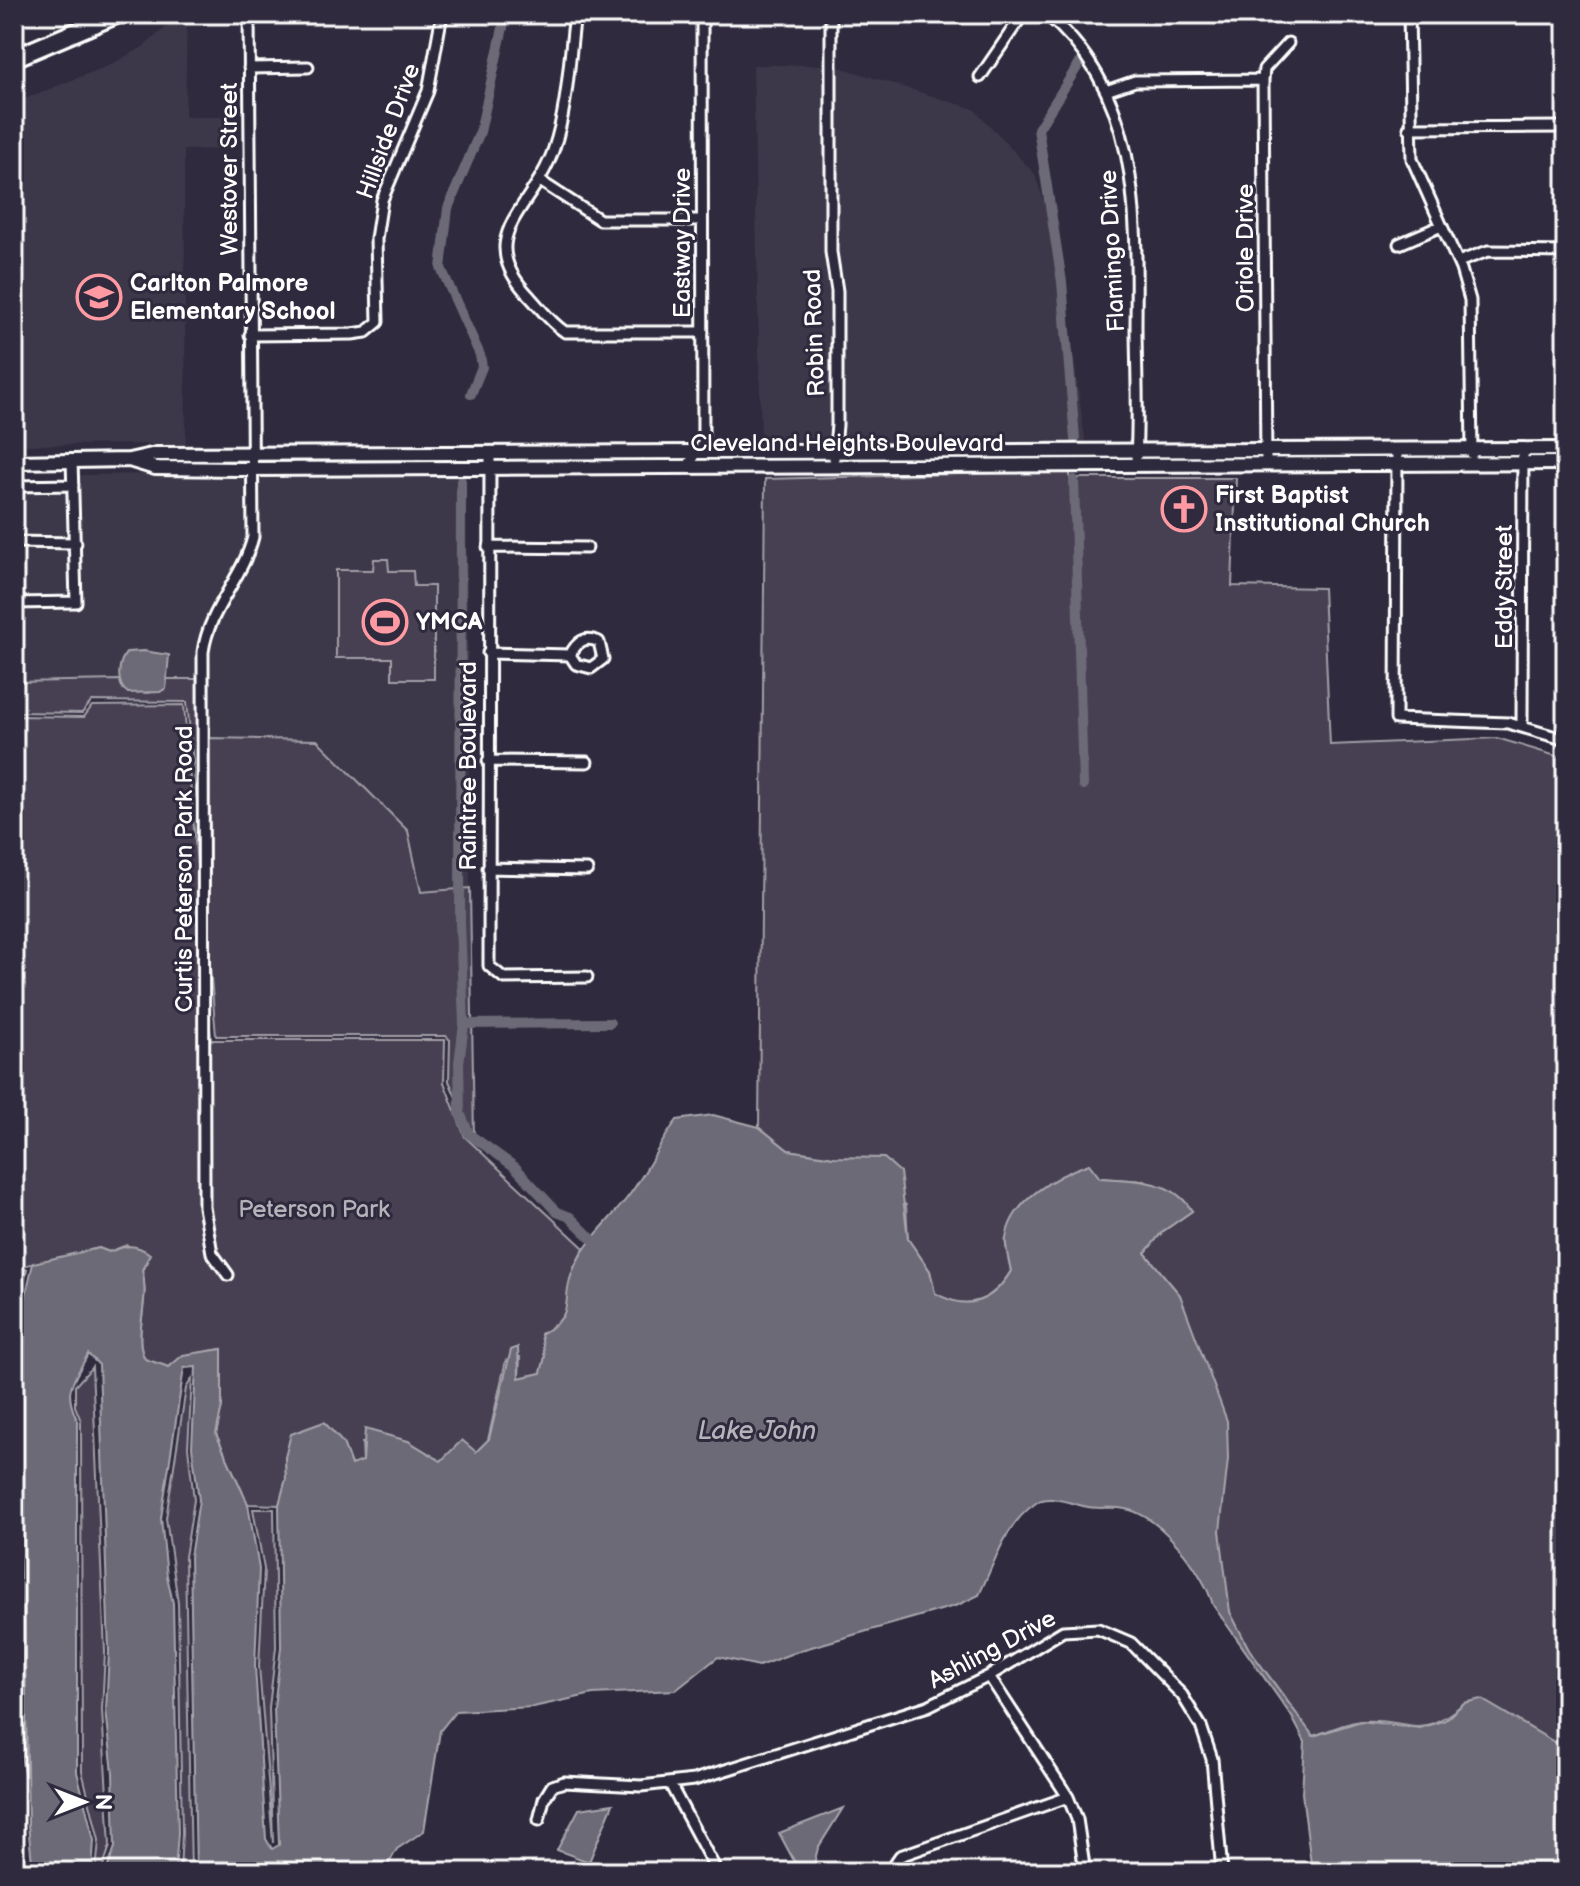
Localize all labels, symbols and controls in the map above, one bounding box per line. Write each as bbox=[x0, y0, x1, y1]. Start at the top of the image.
street label: Hillside Drive bbox=[351, 59, 426, 203]
street label: Westover Street bbox=[215, 82, 244, 255]
street label: Eastway Drive bbox=[668, 168, 697, 318]
street label: Flamingo Drive bbox=[1094, 169, 1131, 333]
street label: Oriole Drive bbox=[1231, 184, 1260, 312]
place label: Carlton Palmore Elementary School bbox=[130, 269, 336, 326]
street label: Robin Road bbox=[798, 269, 831, 397]
school or university icon: Carlton Palmore Elementary School bbox=[75, 273, 123, 321]
street label: Cleveland Heights Boulevard bbox=[690, 429, 1004, 458]
place label: First Baptist Institutional Church bbox=[1215, 481, 1430, 538]
church icon: First Baptist Institutional Church bbox=[1160, 485, 1208, 533]
street label: Eddy Street bbox=[1490, 524, 1519, 649]
sports icon: YMCA bbox=[361, 598, 409, 646]
place label: YMCA bbox=[416, 608, 483, 637]
street label: Raintree Boulevard bbox=[454, 661, 483, 871]
street label: Curtis Peterson Park Road bbox=[170, 726, 199, 1012]
park label: Peterson Park bbox=[238, 1195, 390, 1224]
water label: Lake John bbox=[698, 1416, 816, 1447]
street label: Ashling Drive bbox=[924, 1604, 1061, 1695]
north arrow bbox=[44, 1762, 124, 1842]
text: N bbox=[89, 1794, 116, 1810]

